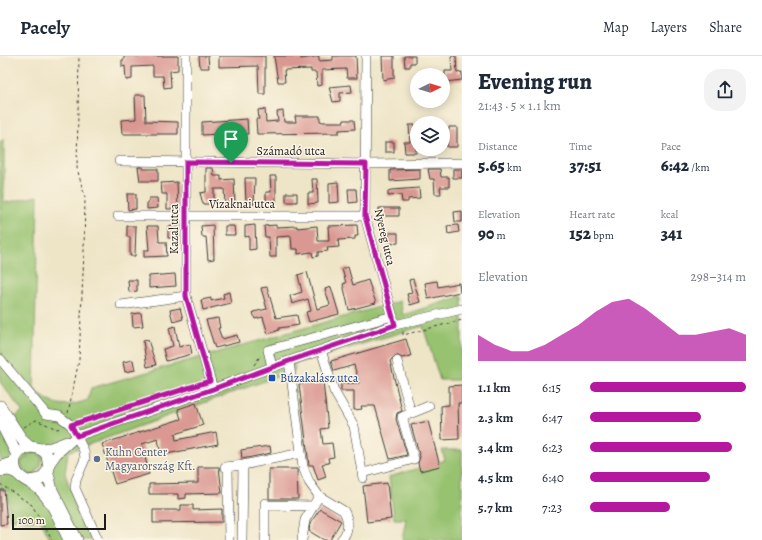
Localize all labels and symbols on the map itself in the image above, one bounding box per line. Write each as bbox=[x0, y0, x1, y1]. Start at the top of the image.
north arrow bbox=[410, 68, 450, 108]
pin bbox=[214, 122, 248, 163]
street label: Számadó utca bbox=[257, 143, 326, 159]
street label: Vízaknai utca bbox=[208, 196, 276, 212]
street label: Kazal utca bbox=[166, 203, 182, 254]
street label: Nyereg utca bbox=[371, 207, 399, 267]
place label: Búzakalász utca bbox=[280, 370, 359, 386]
marker: Búzakalász utca bbox=[267, 373, 277, 383]
place label: Kuhn Center Magyarország Kft. bbox=[105, 444, 196, 474]
marker: Kuhn Center Magyarország Kft. bbox=[92, 454, 102, 464]
scale bar bbox=[12, 512, 106, 531]

